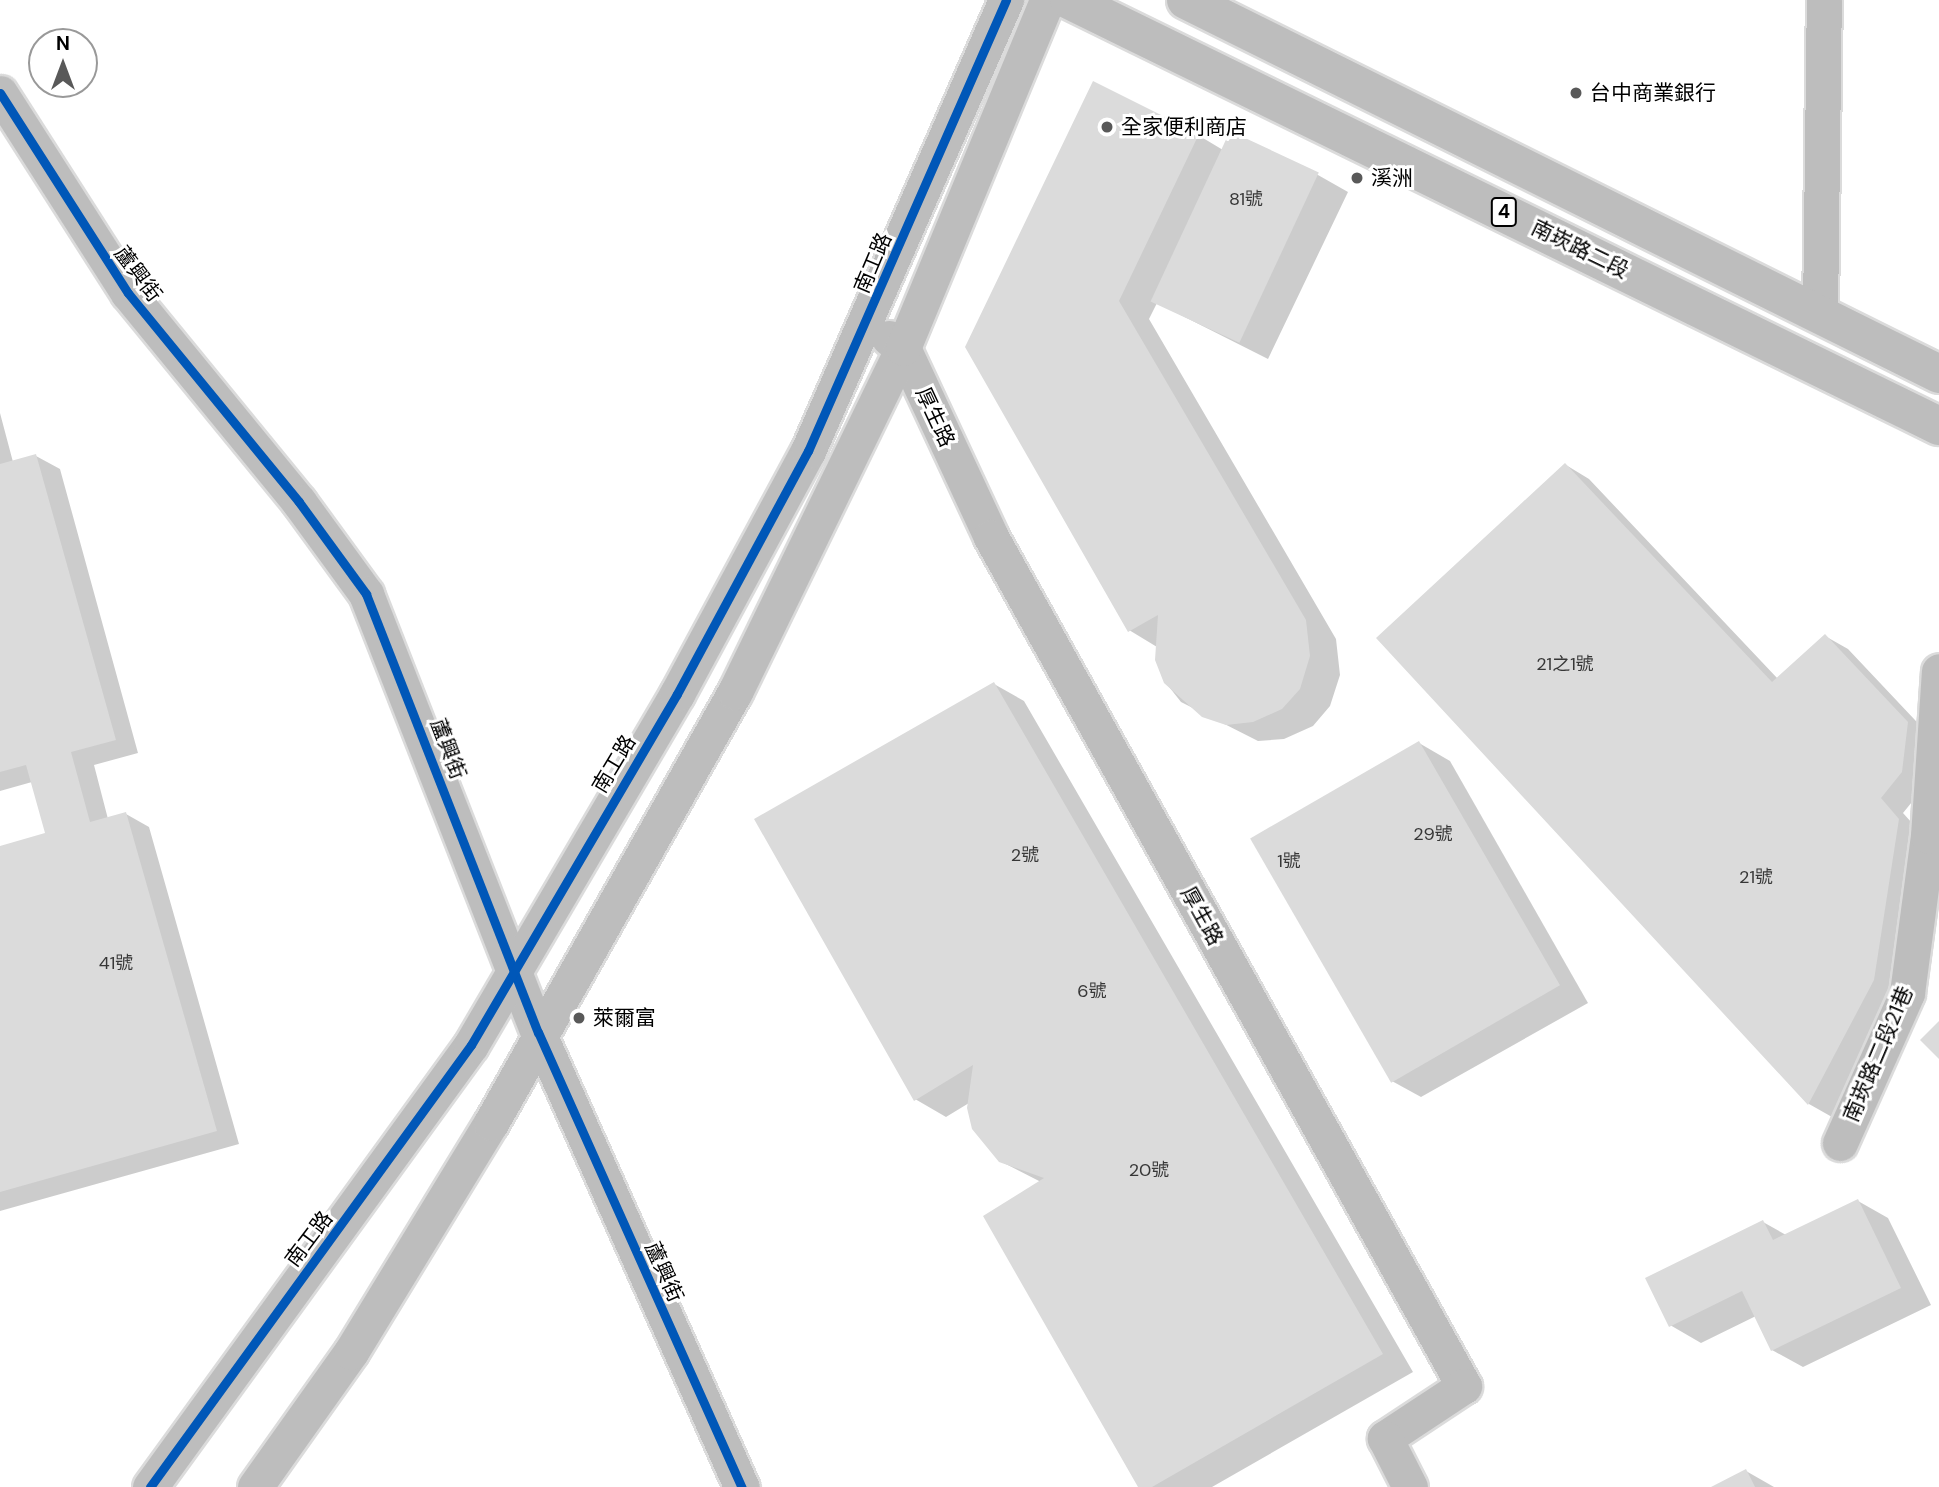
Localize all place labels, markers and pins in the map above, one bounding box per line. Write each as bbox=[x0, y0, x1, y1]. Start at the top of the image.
place label: 台中商業銀行 bbox=[1590, 80, 1716, 106]
marker: 台中商業銀行 bbox=[1568, 85, 1584, 101]
place label: 全家便利商店 bbox=[1121, 114, 1247, 140]
marker: 全家便利商店 bbox=[1099, 119, 1115, 135]
place label: 溪洲 bbox=[1371, 165, 1413, 191]
marker: 溪洲 bbox=[1349, 170, 1365, 186]
place label: 萊爾富 bbox=[593, 1005, 656, 1031]
marker: 萊爾富 bbox=[571, 1010, 587, 1026]

